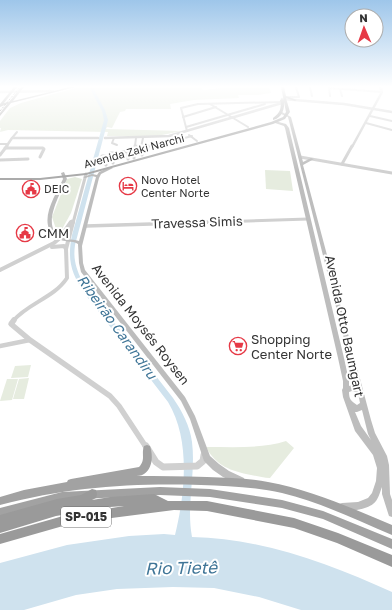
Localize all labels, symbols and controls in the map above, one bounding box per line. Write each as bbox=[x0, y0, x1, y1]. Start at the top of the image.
north arrow bbox=[344, 8, 384, 48]
text: N bbox=[359, 11, 368, 24]
street label: Avenida Zaki Narchi bbox=[82, 131, 186, 170]
place label: Novo Hotel Center Norte bbox=[141, 173, 210, 199]
hotel icon: Novo Hotel Center Norte bbox=[118, 176, 138, 196]
public building icon: DEIC bbox=[21, 179, 41, 199]
place label: DEIC bbox=[44, 182, 69, 195]
street label: Travessa Simis bbox=[151, 212, 243, 232]
public building icon: CMM bbox=[15, 223, 35, 243]
place label: CMM bbox=[38, 225, 69, 241]
street label: Avenida Otto Baumgart bbox=[322, 254, 368, 398]
street label: Avenida Moysés Roysen bbox=[89, 260, 193, 388]
water label: Ribeirão Carandiru bbox=[74, 271, 162, 383]
place label: Shopping Center Norte bbox=[251, 331, 332, 362]
supermarket icon: Shopping Center Norte bbox=[228, 336, 248, 356]
road number: SP-015 bbox=[61, 507, 111, 527]
water label: Rio Tietê bbox=[145, 556, 218, 579]

